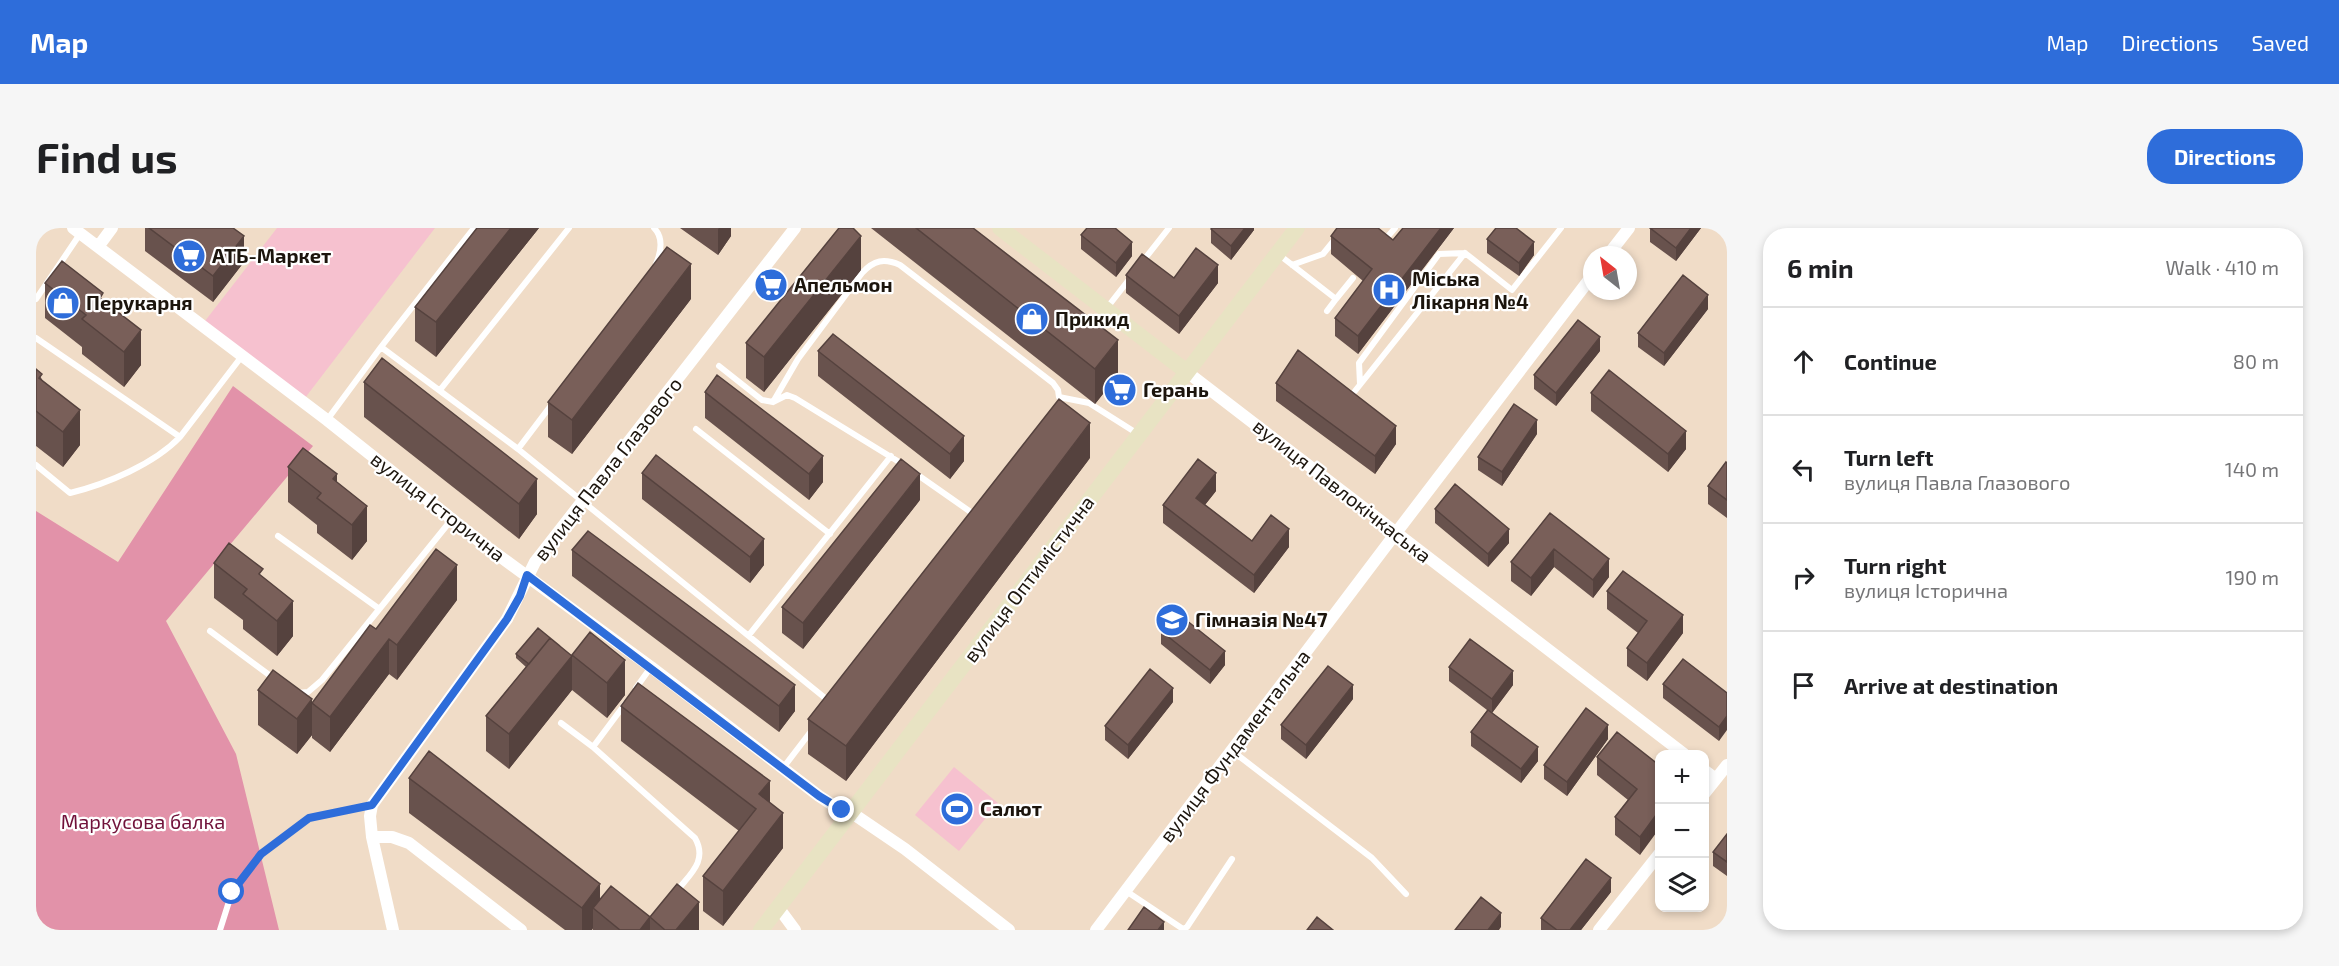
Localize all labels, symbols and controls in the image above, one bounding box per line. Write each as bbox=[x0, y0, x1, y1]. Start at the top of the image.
text: Map bbox=[30, 25, 88, 59]
text: Map bbox=[2046, 30, 2089, 55]
text: Directions bbox=[2122, 30, 2218, 55]
text: Saved bbox=[2251, 30, 2309, 55]
button: Directions bbox=[2147, 129, 2303, 184]
text: Find us bbox=[36, 131, 178, 181]
supermarket icon: АТБ-Маркет bbox=[171, 238, 207, 274]
place label: АТБ-Маркет bbox=[212, 243, 331, 267]
north arrow bbox=[1583, 246, 1637, 300]
text: 6 min bbox=[1787, 252, 1854, 283]
text: Walk · 410 m bbox=[2165, 255, 2279, 279]
place label: Міська Лікарня №4 bbox=[1412, 266, 1529, 313]
supermarket icon: Апельмон bbox=[753, 267, 789, 303]
place label: Апельмон bbox=[794, 272, 893, 296]
hospital icon: Міська Лікарня №4 bbox=[1371, 272, 1407, 308]
shop icon: Перукарня bbox=[45, 285, 81, 321]
place label: Перукарня bbox=[86, 290, 193, 314]
shop icon: Прикид bbox=[1014, 301, 1050, 337]
place label: Прикид bbox=[1055, 306, 1130, 330]
icon: ahead bbox=[1787, 345, 1820, 378]
text: Continue bbox=[1844, 348, 1937, 374]
text: 80 m bbox=[2233, 349, 2279, 373]
street label: вулиця Павла Глазового bbox=[528, 372, 687, 566]
supermarket icon: Герань bbox=[1102, 372, 1138, 408]
place label: Герань bbox=[1143, 377, 1209, 401]
street label: вулиця Павлокічкаська bbox=[1248, 413, 1436, 568]
text: Turn left bbox=[1844, 444, 1933, 470]
street label: вулиця Історична bbox=[366, 446, 511, 567]
icon: left bbox=[1787, 453, 1820, 486]
text: 140 m bbox=[2225, 457, 2279, 481]
text: вулиця Павла Глазового bbox=[1844, 470, 2070, 494]
street label: вулиця Оптимістична bbox=[958, 490, 1099, 667]
text: Turn right bbox=[1844, 552, 1946, 578]
icon: right bbox=[1787, 561, 1820, 594]
text: 190 m bbox=[2226, 565, 2279, 589]
text: вулиця Історична bbox=[1844, 578, 2008, 602]
school or university icon: Гімназія №47 bbox=[1154, 602, 1190, 638]
place label: Гімназія №47 bbox=[1195, 607, 1328, 631]
street label: вулиця Фундаментальна bbox=[1154, 644, 1315, 847]
icon: arrive bbox=[1787, 669, 1820, 702]
text: Arrive at destination bbox=[1844, 672, 2058, 698]
map controls bbox=[1655, 750, 1709, 912]
button: + bbox=[1655, 750, 1709, 804]
sports icon: Салют bbox=[939, 791, 975, 827]
route end bbox=[828, 796, 854, 822]
place label: Салют bbox=[980, 796, 1042, 820]
button: − bbox=[1655, 804, 1709, 858]
park label: Маркусова балка bbox=[61, 809, 225, 834]
button: layers bbox=[1655, 858, 1709, 912]
route start bbox=[218, 878, 244, 904]

